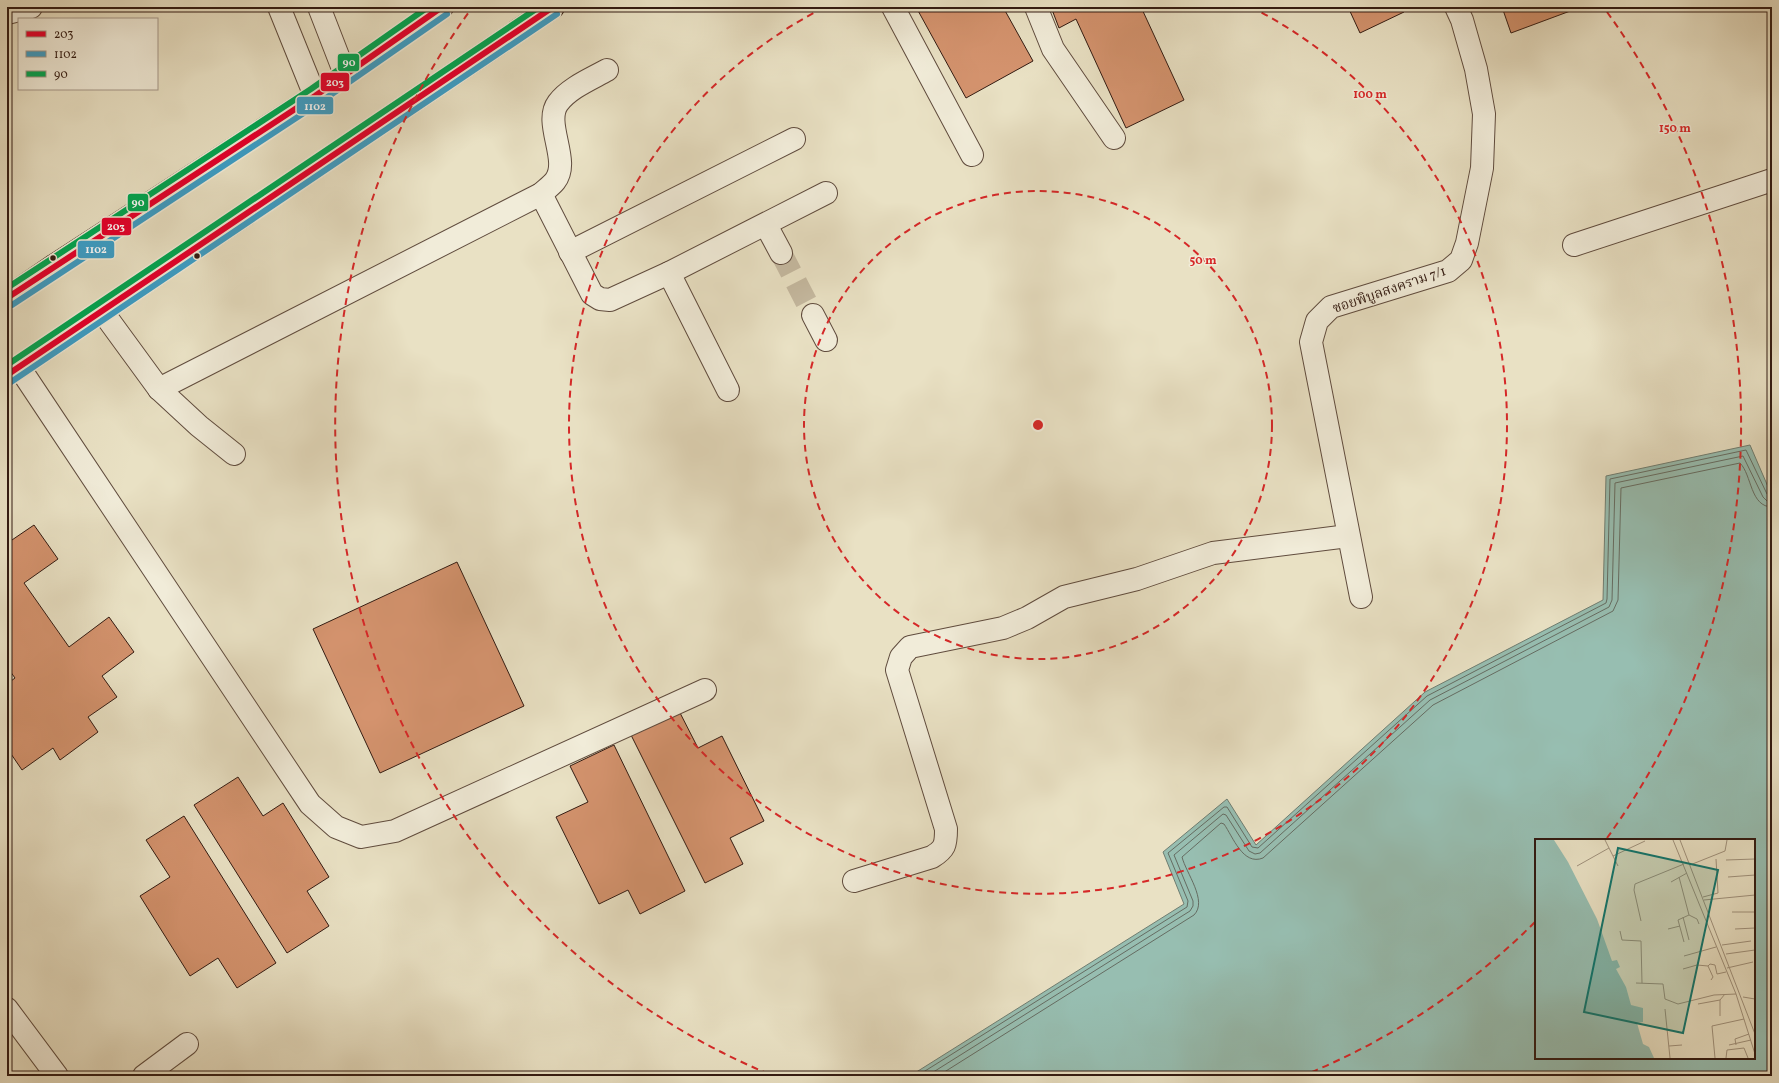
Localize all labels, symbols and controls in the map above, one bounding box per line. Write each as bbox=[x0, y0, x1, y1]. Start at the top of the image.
legend bbox=[18, 18, 158, 90]
text: 203 bbox=[54, 27, 73, 43]
text: 1102 bbox=[54, 47, 77, 63]
line badge: 90 bbox=[337, 53, 360, 72]
text: 90 bbox=[343, 56, 356, 71]
text: 90 bbox=[54, 67, 68, 83]
line badge: 203 bbox=[320, 72, 350, 92]
text: 203 bbox=[326, 76, 344, 91]
text: 100 m bbox=[1353, 87, 1387, 103]
line badge: 1102 bbox=[296, 96, 334, 115]
text: 1102 bbox=[304, 100, 326, 115]
text: 150 m bbox=[1659, 121, 1691, 137]
line badge: 90 bbox=[127, 193, 149, 212]
text: 90 bbox=[132, 196, 145, 211]
line badge: 203 bbox=[101, 217, 132, 236]
text: 203 bbox=[107, 220, 125, 235]
line badge: 1102 bbox=[77, 240, 115, 259]
text: 1102 bbox=[85, 243, 107, 258]
unlabelled marker bbox=[192, 251, 202, 261]
unlabelled marker bbox=[48, 253, 58, 263]
text: 50 m bbox=[1189, 253, 1217, 269]
street label: ซอยพิบูลสงคราม 7/1 bbox=[1330, 262, 1449, 319]
centre of rings bbox=[1031, 418, 1045, 432]
inset map bbox=[1535, 839, 1755, 1059]

